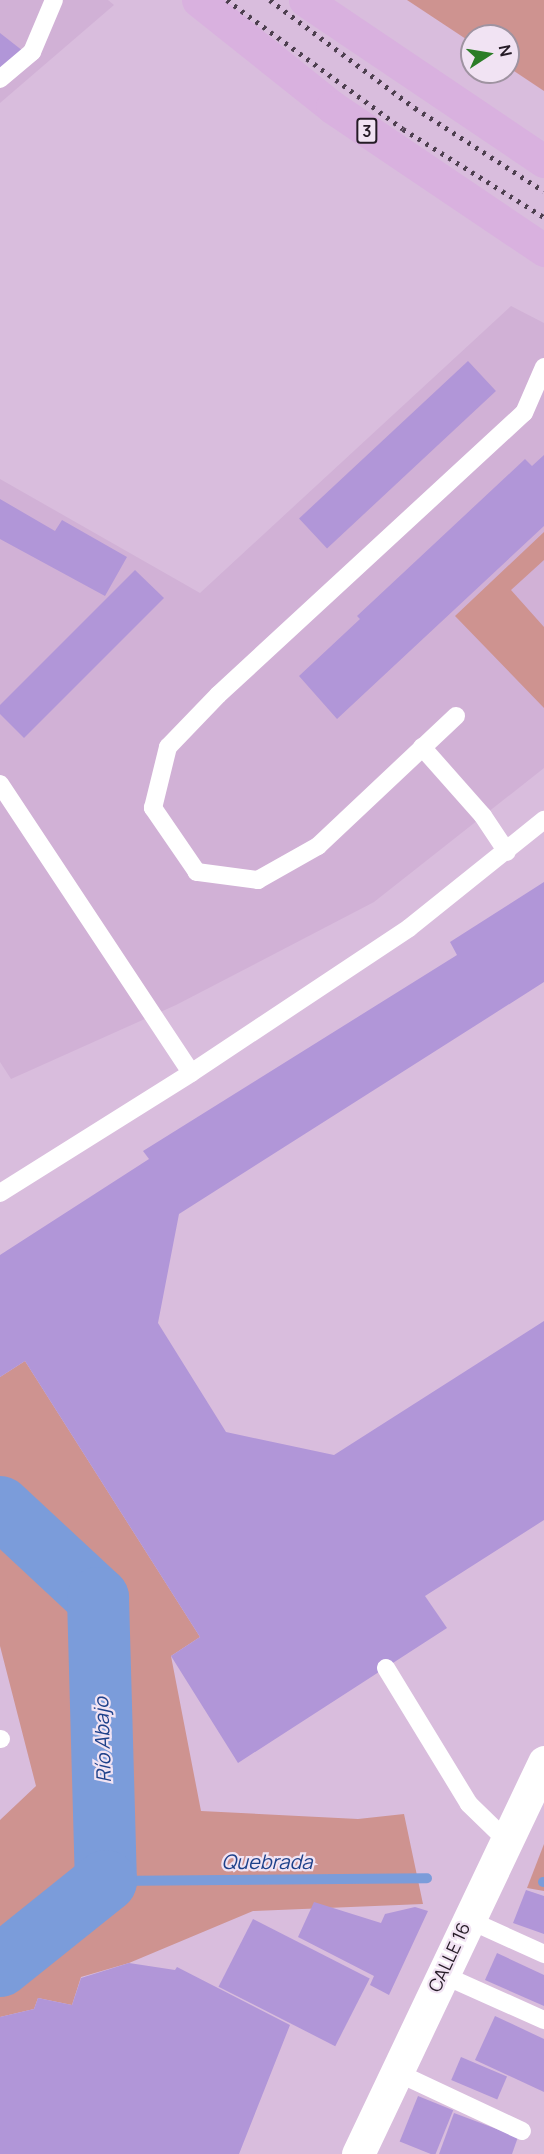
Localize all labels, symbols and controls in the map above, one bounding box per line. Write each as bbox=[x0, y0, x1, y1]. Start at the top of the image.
north arrow bbox=[460, 24, 520, 84]
text: N bbox=[494, 43, 518, 59]
road number: 3 bbox=[355, 118, 379, 144]
water label: Río Abajo bbox=[89, 1697, 115, 1783]
water label: Quebrada bbox=[222, 1849, 312, 1873]
street label: CALLE 16 bbox=[424, 1919, 474, 1995]

